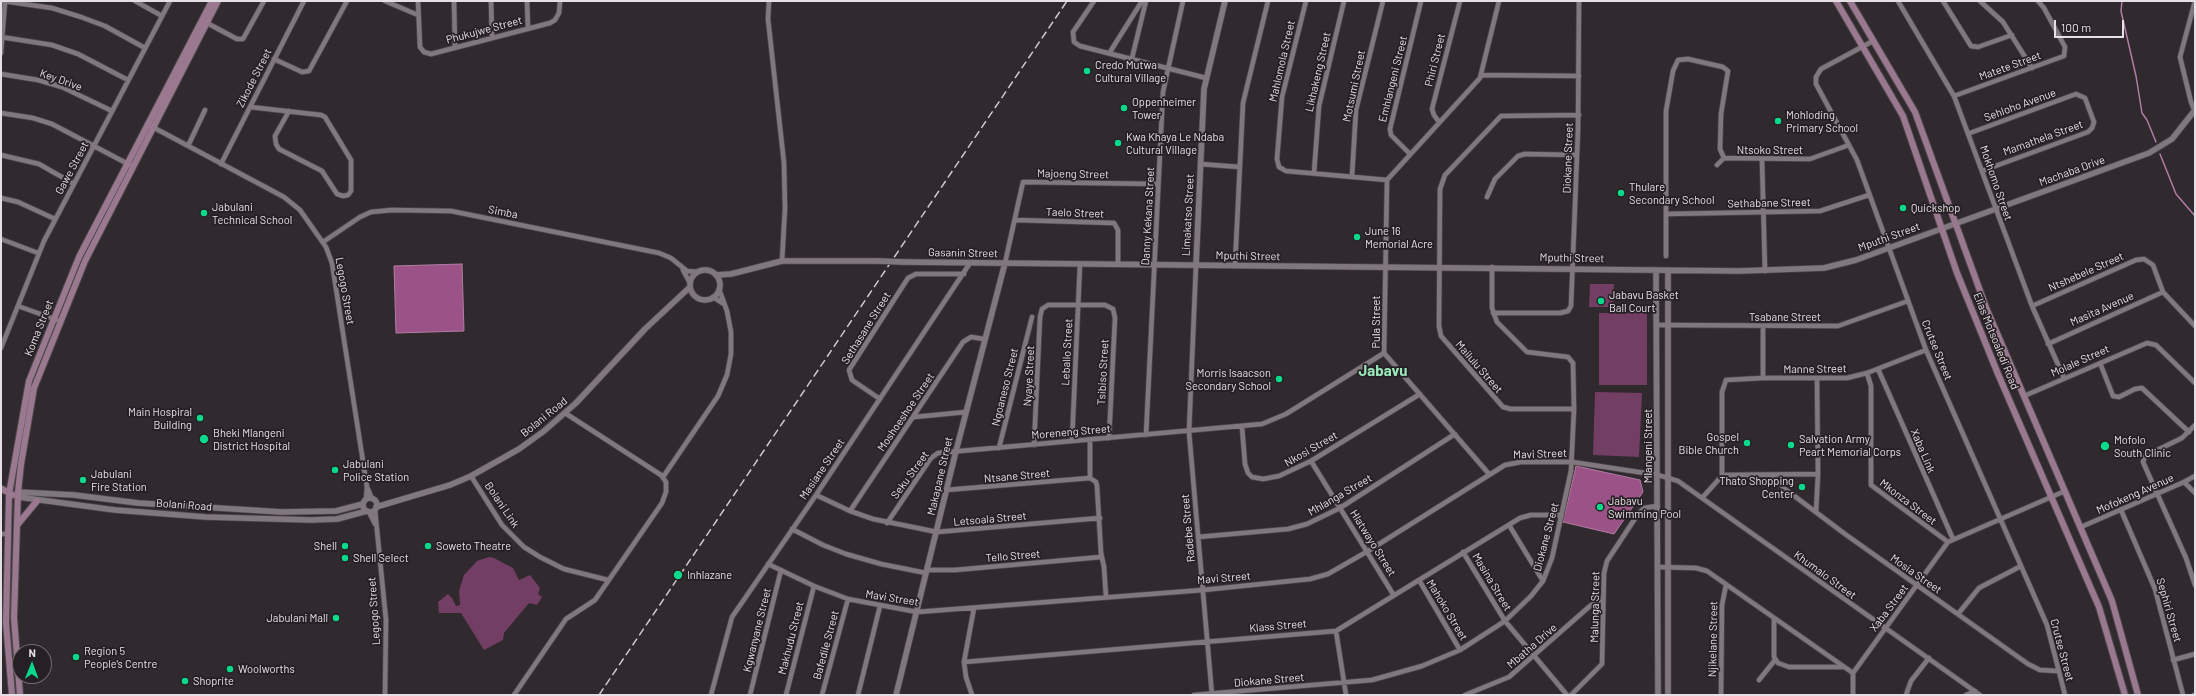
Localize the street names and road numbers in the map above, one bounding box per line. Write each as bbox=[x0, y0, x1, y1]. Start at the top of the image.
street label: Phukujwe Street bbox=[444, 13, 524, 47]
street label: Mahlomola Street bbox=[1266, 19, 1298, 103]
street label: Likhakeng Street bbox=[1302, 31, 1334, 113]
street label: Phiri Street bbox=[1422, 32, 1448, 88]
street label: Emhlangeni Street bbox=[1376, 34, 1410, 124]
street label: Zikode Street bbox=[234, 46, 274, 110]
street label: Motsumi Street bbox=[1340, 49, 1368, 123]
street label: Matete Street bbox=[1977, 49, 2043, 83]
street label: Key Drive bbox=[38, 66, 84, 94]
street label: Sehloho Avenue bbox=[1982, 86, 2058, 124]
street label: Mamathela Street bbox=[2001, 117, 2085, 159]
street label: Diokane Street bbox=[1560, 123, 1576, 193]
street label: Gawe Street bbox=[53, 139, 91, 197]
street label: Ntsoko Street bbox=[1737, 143, 1803, 157]
street label: Mokhomo Street bbox=[1977, 144, 2015, 222]
street label: Machaba Drive bbox=[2037, 153, 2107, 189]
street label: Danny Kekana Street bbox=[1139, 166, 1157, 266]
street label: Majoeng Street bbox=[1037, 167, 1109, 181]
street label: Limakatso Street bbox=[1179, 174, 1197, 256]
street label: Sethabane Street bbox=[1727, 196, 1811, 210]
street label: Simba bbox=[487, 203, 519, 221]
street label: Taelo Street bbox=[1046, 205, 1104, 221]
street label: Mputhi Street bbox=[1856, 220, 1922, 254]
street label: Gasanin Street bbox=[928, 246, 998, 260]
street label: Mputhi Street bbox=[1215, 249, 1281, 263]
street label: Ntshebele Street bbox=[2046, 250, 2126, 294]
street label: Mputhi Street bbox=[1539, 251, 1605, 265]
street label: Legogo Street bbox=[333, 256, 357, 326]
street label: Sethasane Street bbox=[839, 289, 893, 367]
street label: Masita Avenue bbox=[2068, 289, 2136, 329]
street label: Elias Motsoaledi Road bbox=[1970, 291, 2022, 391]
street label: Pula Street bbox=[1369, 296, 1383, 348]
street label: Koma Street bbox=[22, 298, 56, 358]
street label: Tsabane Street bbox=[1749, 310, 1821, 324]
street label: Leballo Street bbox=[1059, 318, 1075, 386]
street label: Crutse Street bbox=[1919, 318, 1955, 382]
street label: Mailulu Street bbox=[1453, 338, 1505, 396]
street label: Tsibiso Street bbox=[1095, 339, 1111, 405]
street label: Molale Street bbox=[2049, 342, 2111, 380]
street label: Nyaye Street bbox=[1021, 345, 1037, 407]
street label: Ngoaneso Street bbox=[989, 347, 1021, 427]
street label: Manne Street bbox=[1783, 362, 1847, 376]
street label: Moshoeshoe Street bbox=[875, 370, 937, 454]
street label: Bolani Road bbox=[518, 394, 570, 440]
street label: Mlangeni Street bbox=[1641, 409, 1655, 483]
street label: Moreneng Street bbox=[1031, 422, 1111, 442]
street label: Xaba Link bbox=[1908, 427, 1938, 475]
street label: Nkosi Street bbox=[1282, 429, 1340, 469]
street label: Makapane Street bbox=[925, 435, 955, 517]
street label: Masiane Street bbox=[797, 436, 847, 502]
street label: Mavi Street bbox=[1513, 446, 1567, 462]
street label: Seku Street bbox=[888, 448, 932, 502]
street label: Ntsane Street bbox=[983, 467, 1051, 485]
street label: Mhlanga Street bbox=[1306, 471, 1374, 519]
street label: Mofokeng Avenue bbox=[2094, 471, 2176, 517]
street label: Mkonza Street bbox=[1877, 476, 1939, 528]
street label: Bolani Link bbox=[482, 480, 522, 530]
street label: Radebe Street bbox=[1178, 493, 1198, 563]
street label: Bolani Road bbox=[155, 496, 213, 514]
street label: Diokane Street bbox=[1530, 501, 1562, 573]
street label: Hlatwayo Street bbox=[1347, 507, 1399, 579]
street label: Letsoala Street bbox=[953, 509, 1027, 529]
street label: Tello Street bbox=[985, 547, 1041, 565]
street label: Khumalo Street bbox=[1791, 548, 1859, 602]
street label: Masina Street bbox=[1470, 551, 1514, 613]
street label: Mosia Street bbox=[1888, 551, 1944, 597]
street label: Mavi Street bbox=[1197, 569, 1251, 587]
street label: Malunga Street bbox=[1588, 571, 1602, 643]
street label: Sephiri Street bbox=[2154, 576, 2184, 644]
street label: Legogo Street bbox=[365, 577, 383, 645]
street label: Mahoko Street bbox=[1424, 577, 1470, 643]
street label: Xaba Street bbox=[1867, 582, 1911, 634]
street label: Kgwanyane Street bbox=[740, 587, 774, 673]
street label: Mavi Street bbox=[864, 587, 920, 609]
street label: Makhudu Street bbox=[776, 600, 806, 676]
street label: Njikelane Street bbox=[1706, 601, 1720, 677]
street label: Bafedile Street bbox=[810, 609, 842, 681]
street label: Klass Street bbox=[1249, 617, 1307, 635]
street label: Crutse Street bbox=[2047, 617, 2077, 683]
street label: Mbatha Drive bbox=[1504, 621, 1560, 671]
street label: Diokane Street bbox=[1233, 670, 1305, 690]

